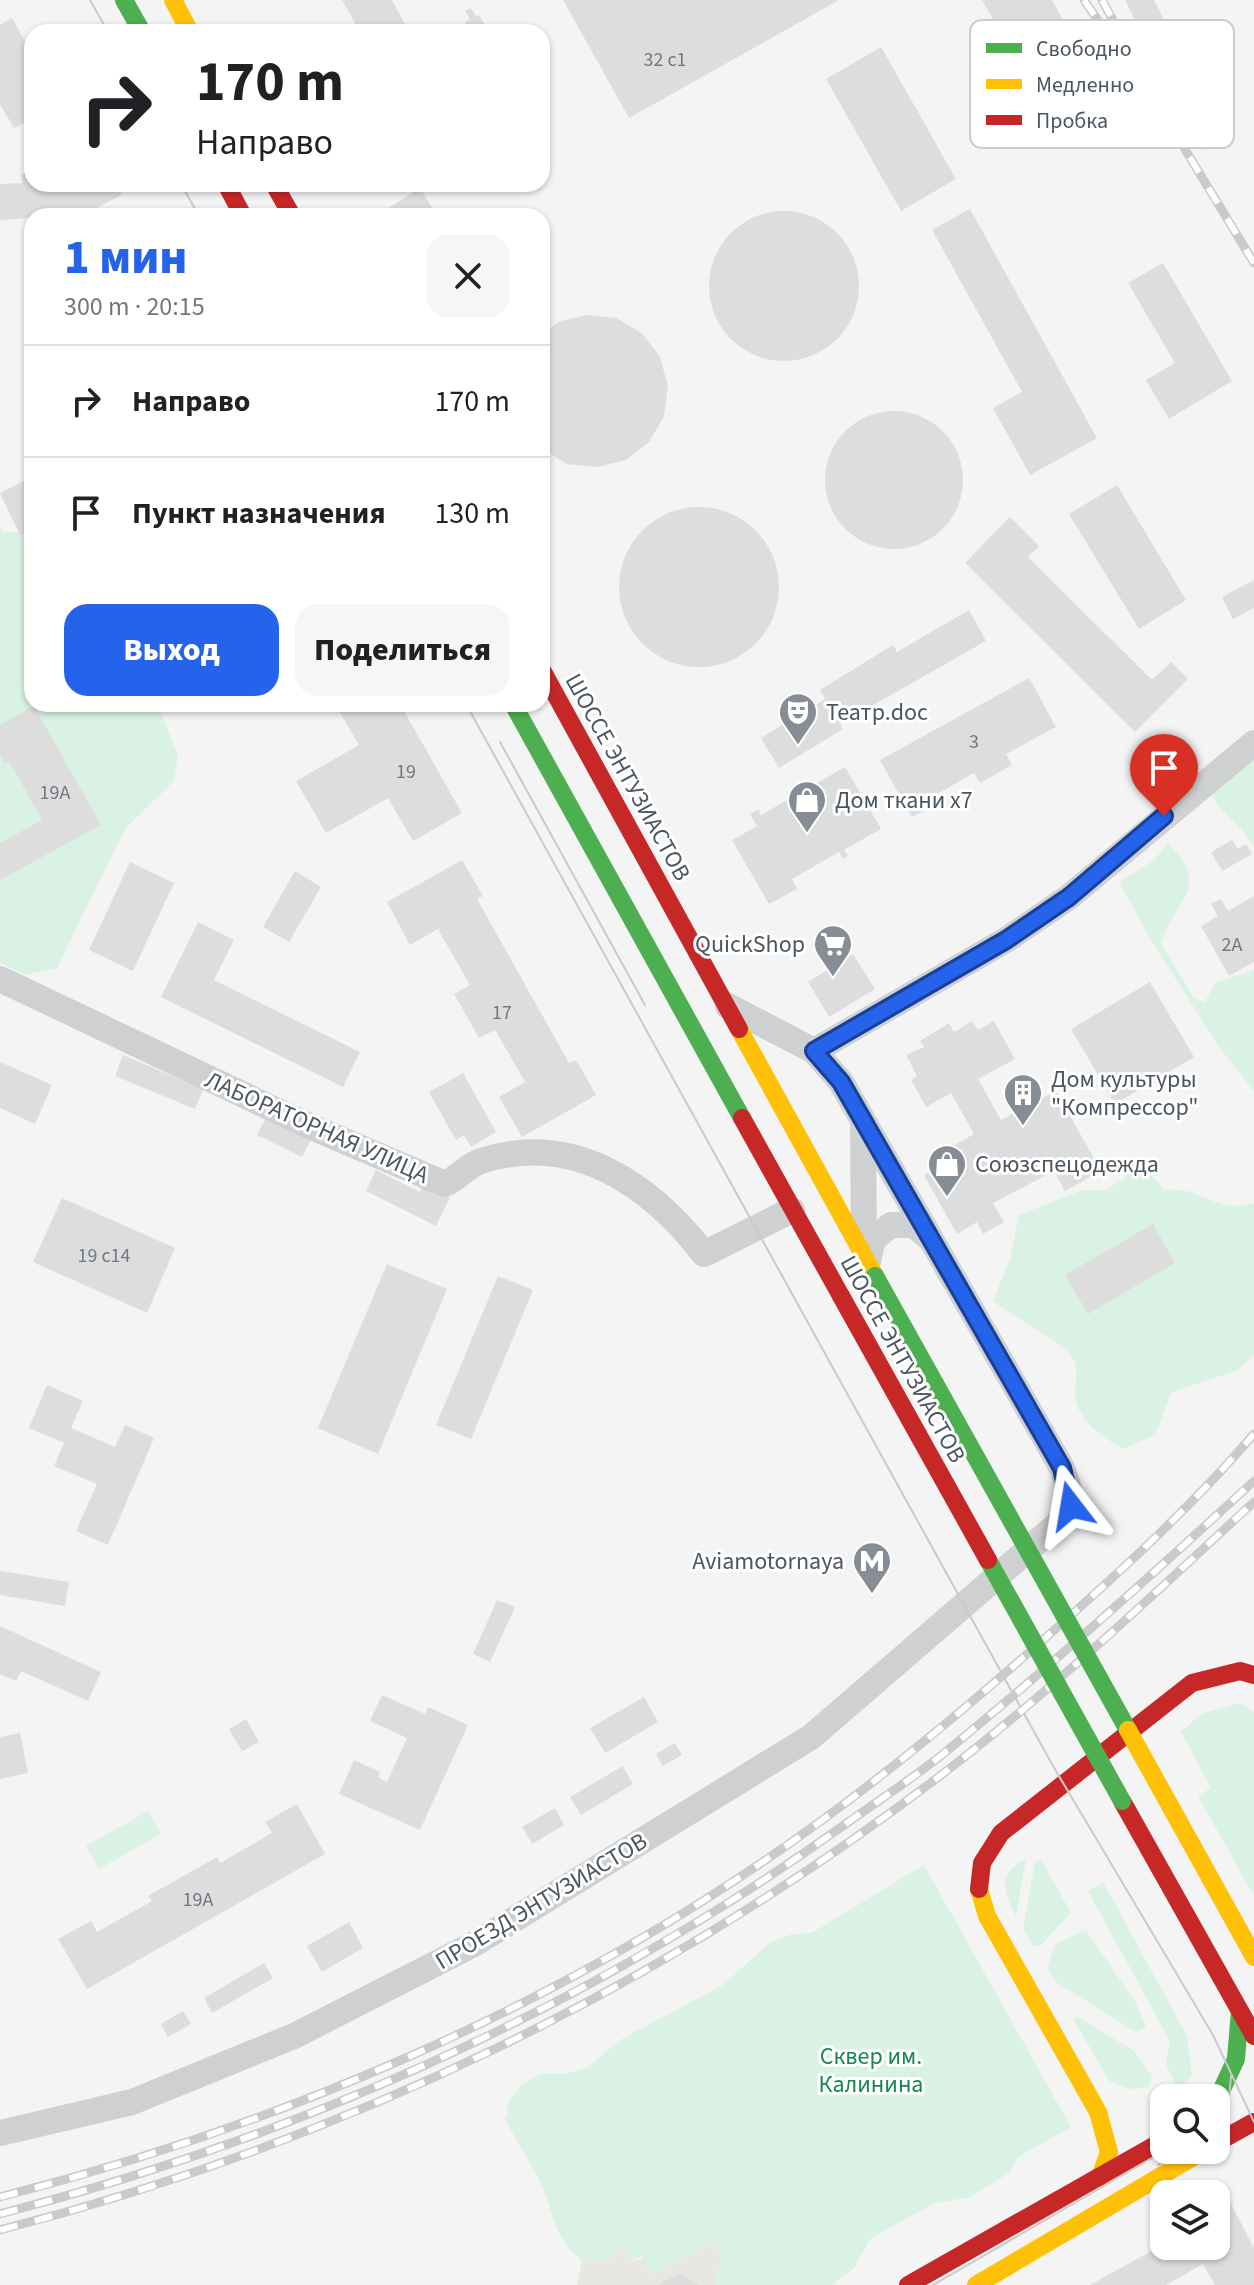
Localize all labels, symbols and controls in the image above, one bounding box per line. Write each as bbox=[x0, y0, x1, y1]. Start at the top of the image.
legend bbox=[970, 20, 1234, 148]
text: Свободно bbox=[1036, 33, 1132, 65]
text: 170 m bbox=[196, 43, 344, 122]
house number: 32 с1 bbox=[644, 46, 686, 74]
icon: right bbox=[64, 56, 168, 160]
text: Медленно bbox=[1036, 69, 1134, 101]
text: Пробка bbox=[1036, 105, 1108, 137]
text: Направо bbox=[196, 117, 333, 168]
text: 1 мин bbox=[64, 224, 187, 292]
button: close bbox=[426, 234, 510, 318]
text: 300 m · 20:15 bbox=[64, 288, 205, 325]
icon: right bbox=[64, 379, 108, 423]
text: Направо bbox=[132, 380, 250, 423]
text: 170 m bbox=[434, 380, 510, 423]
icon: arrive bbox=[64, 491, 108, 535]
text: Пункт назначения bbox=[132, 492, 386, 535]
text: 130 m bbox=[434, 492, 510, 535]
button: Выход bbox=[64, 604, 279, 696]
button: Поделиться bbox=[295, 604, 510, 696]
street label: ШОССЕ ЭНТУЗИАСТОВ bbox=[556, 667, 699, 887]
theatre icon: Театр.doc bbox=[777, 691, 819, 746]
place label: Театр.doc bbox=[826, 695, 928, 730]
house number: 3 bbox=[969, 728, 979, 756]
pin bbox=[1130, 734, 1198, 816]
icon: arrive bbox=[1142, 746, 1186, 790]
house number: 19 bbox=[396, 758, 416, 786]
house number: 19А bbox=[40, 779, 70, 807]
shop icon: Дом ткани x7 bbox=[786, 779, 828, 834]
place label: Дом ткани x7 bbox=[835, 783, 973, 818]
supermarket icon: QuickShop bbox=[812, 923, 854, 978]
place label: QuickShop bbox=[695, 927, 805, 962]
house number: 2А bbox=[1222, 931, 1243, 959]
house number: 17 bbox=[492, 999, 512, 1027]
street label: ЛАБОРАТОРНАЯ УЛИЦА bbox=[199, 1062, 434, 1193]
place label: Дом культуры "Компрессор" bbox=[1051, 1062, 1198, 1125]
building icon: Дом культуры "Компрессор" bbox=[1002, 1072, 1044, 1127]
shop icon: Союзспецодежда bbox=[926, 1143, 968, 1198]
place label: Союзспецодежда bbox=[975, 1147, 1159, 1182]
house number: 19 с14 bbox=[78, 1242, 130, 1270]
street label: ШОССЕ ЭНТУЗИАСТОВ bbox=[831, 1249, 974, 1469]
position arrow bbox=[1029, 1464, 1113, 1548]
metro station icon: Aviamotornaya bbox=[851, 1540, 893, 1595]
place label: Aviamotornaya bbox=[692, 1544, 844, 1579]
street label: ПРОЕЗД ЭНТУЗИАСТОВ bbox=[429, 1824, 654, 1979]
house number: 19А bbox=[183, 1886, 213, 1914]
park label: Сквер им. Калинина bbox=[819, 2039, 923, 2102]
map controls bbox=[1150, 2084, 1230, 2260]
button: search bbox=[1150, 2084, 1230, 2164]
button: layers bbox=[1150, 2180, 1230, 2260]

